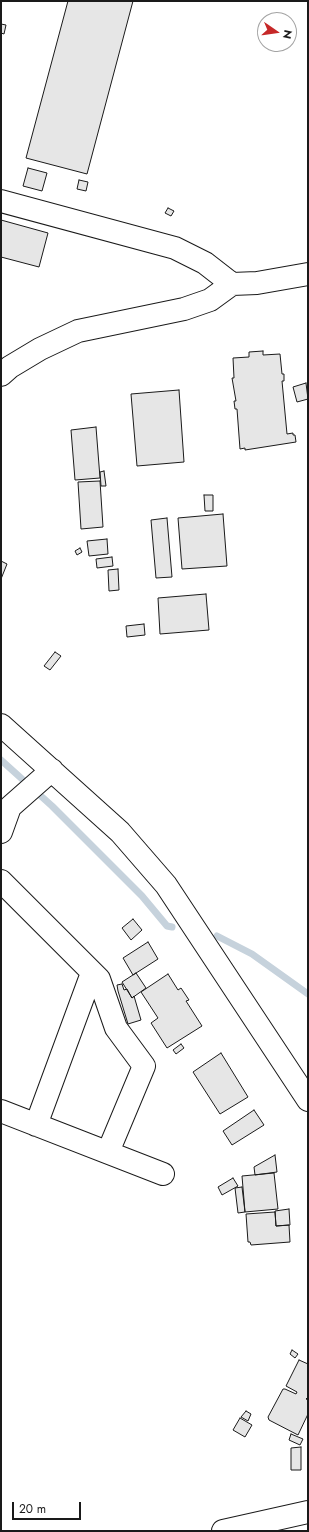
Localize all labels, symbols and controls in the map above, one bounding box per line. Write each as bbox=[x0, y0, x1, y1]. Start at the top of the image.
north arrow bbox=[257, 12, 297, 52]
text: N bbox=[279, 28, 296, 41]
scale bar bbox=[14, 1494, 83, 1520]
text: 20 m bbox=[19, 1500, 46, 1518]

